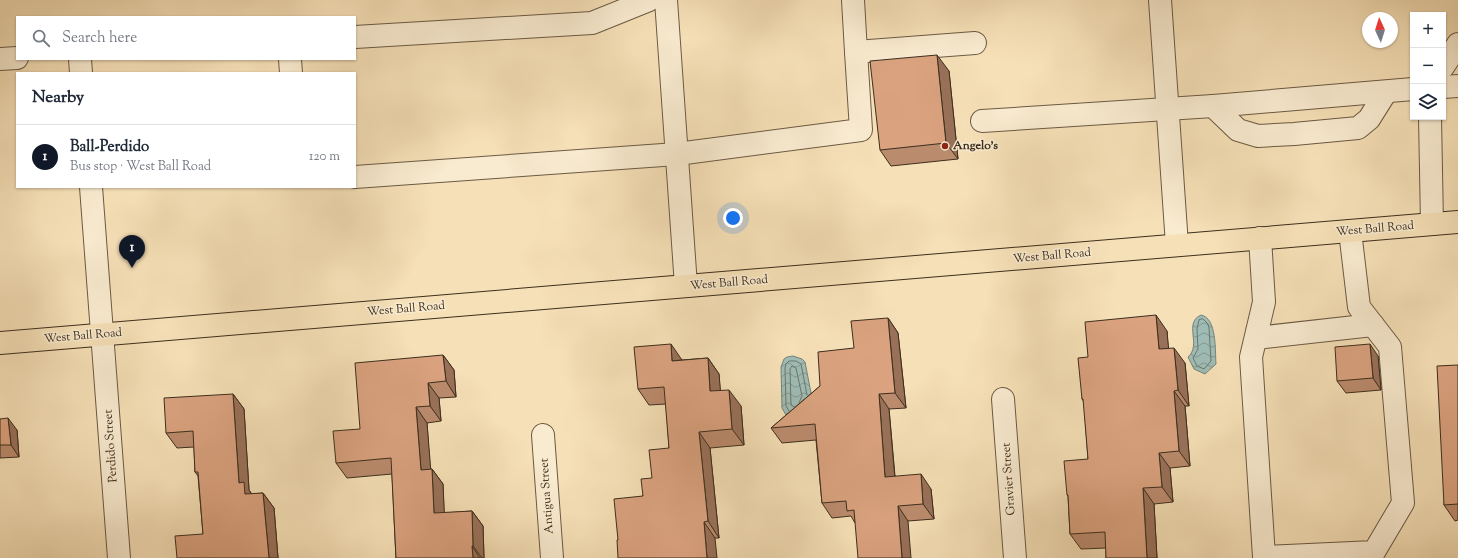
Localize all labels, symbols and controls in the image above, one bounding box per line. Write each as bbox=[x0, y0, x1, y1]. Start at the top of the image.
north arrow bbox=[1362, 12, 1398, 48]
map controls bbox=[1410, 12, 1446, 120]
button: + bbox=[1410, 12, 1446, 48]
search box bbox=[16, 16, 356, 60]
icon: search bbox=[30, 27, 52, 49]
text: Search here bbox=[62, 28, 137, 49]
button: − bbox=[1410, 48, 1446, 84]
button: layers bbox=[1410, 84, 1446, 120]
text: Nearby bbox=[32, 86, 84, 110]
text: Ball-Perdido bbox=[70, 137, 149, 158]
place label: Angelo's bbox=[952, 137, 998, 155]
marker: Angelo's bbox=[940, 141, 950, 151]
text: 1 bbox=[43, 148, 47, 166]
text: 120 m bbox=[309, 148, 340, 166]
text: Bus stop · West Ball Road bbox=[70, 158, 211, 176]
your location bbox=[723, 208, 743, 228]
street label: West Ball Road bbox=[1335, 217, 1415, 241]
pin: 1 bbox=[119, 235, 145, 268]
street label: West Ball Road bbox=[1012, 244, 1092, 268]
street label: West Ball Road bbox=[689, 271, 769, 295]
street label: West Ball Road bbox=[366, 297, 446, 321]
street label: West Ball Road bbox=[43, 324, 123, 348]
street label: Perdido Street bbox=[99, 409, 123, 483]
street label: Gravier Street bbox=[997, 442, 1021, 516]
street label: Antigua Street bbox=[535, 457, 559, 535]

